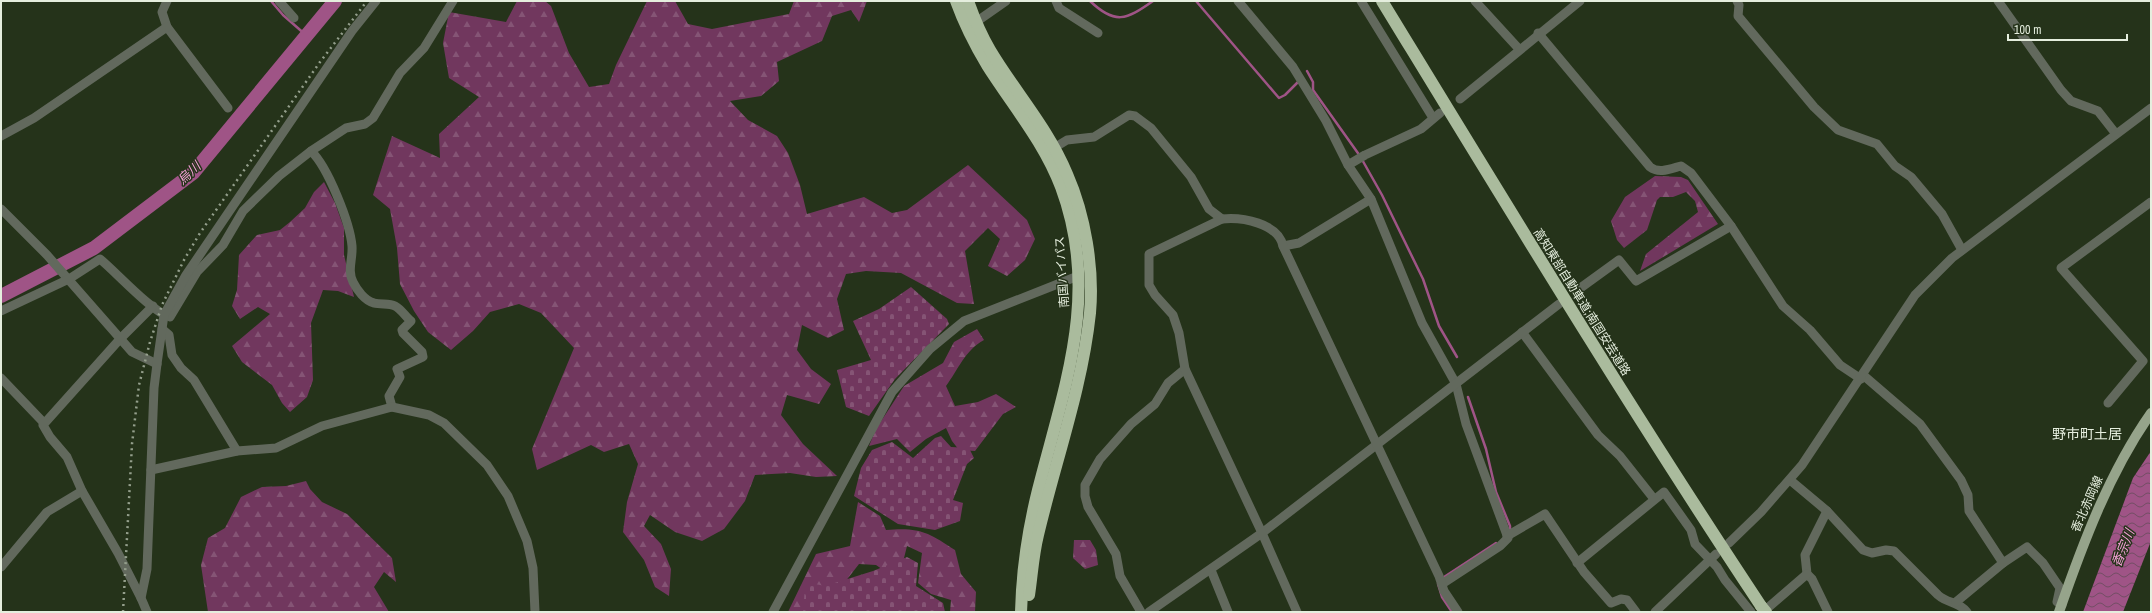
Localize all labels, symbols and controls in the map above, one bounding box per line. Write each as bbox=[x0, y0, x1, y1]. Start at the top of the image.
scale bar bbox=[2008, 16, 2127, 42]
text: 100 m bbox=[2014, 22, 2041, 38]
water label: 烏川 bbox=[174, 157, 206, 188]
street label: 高知東部自動車道;南国安芸道路 bbox=[1530, 225, 1634, 379]
street label: 南国バイパス bbox=[1052, 236, 1072, 308]
district label: 野市町土居 bbox=[2052, 425, 2122, 443]
street label: 香北赤岡線 bbox=[2067, 473, 2107, 535]
water label: 香宗川 bbox=[2108, 525, 2139, 569]

